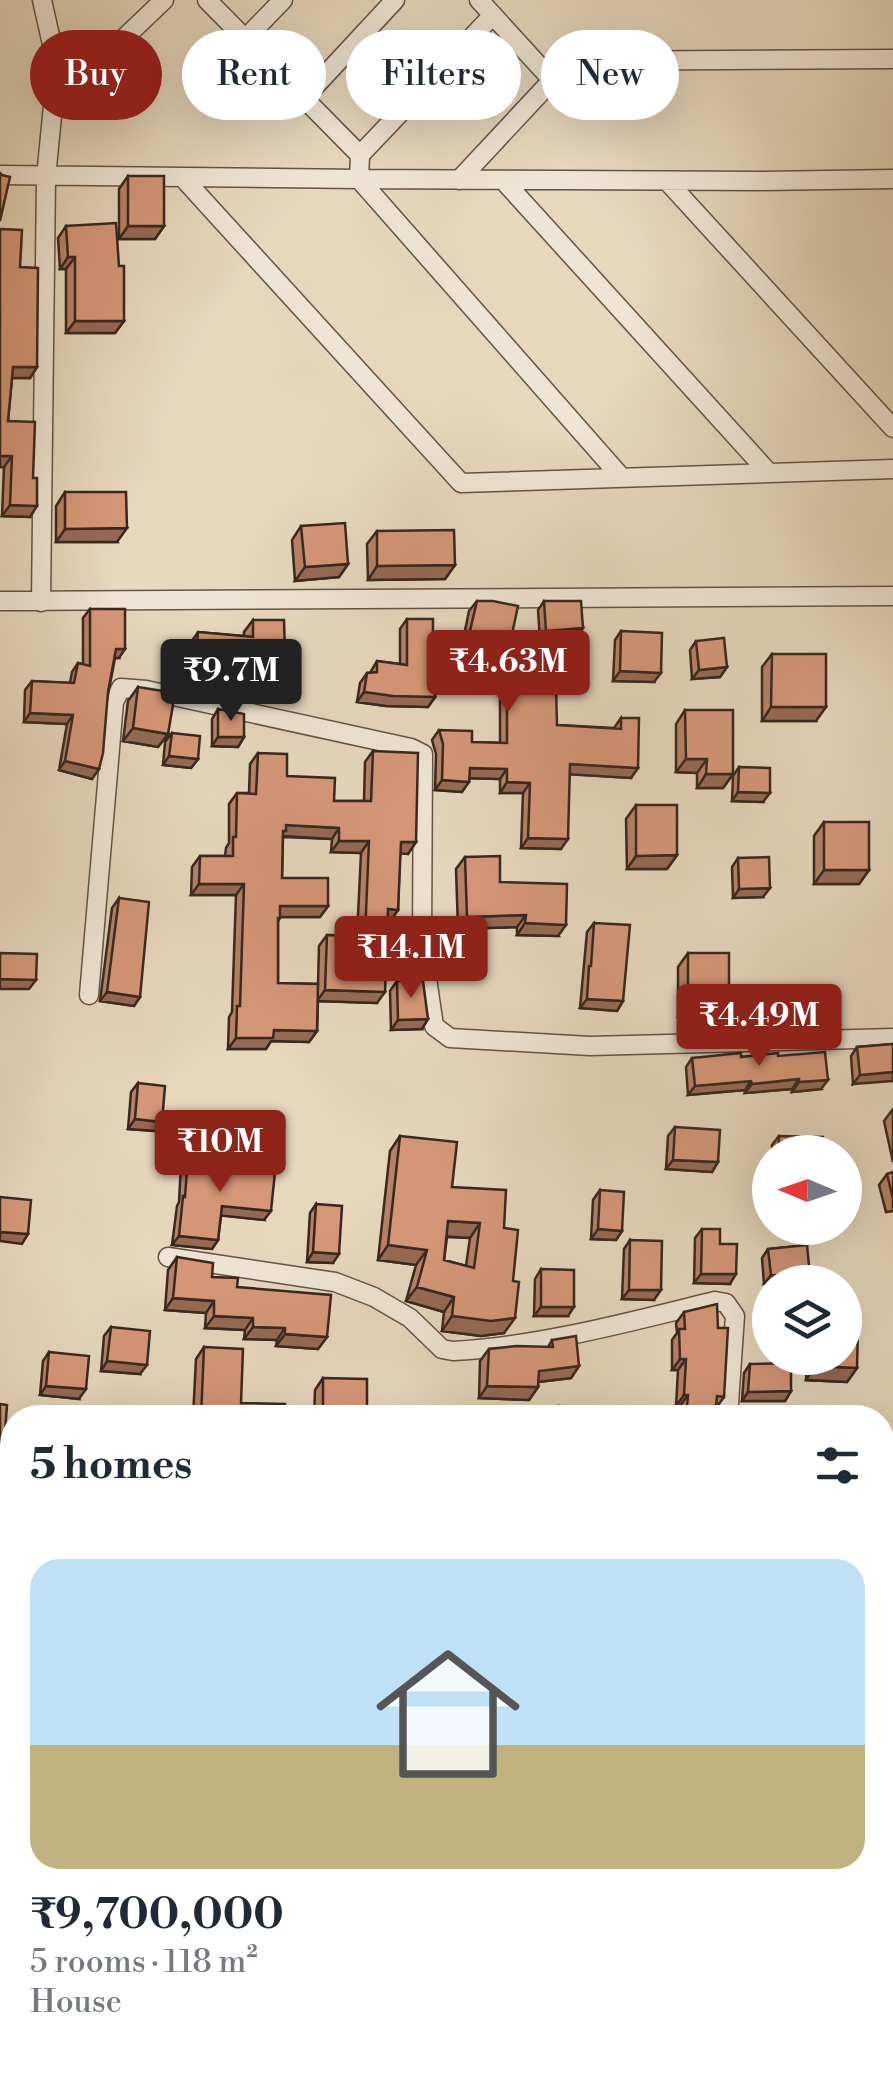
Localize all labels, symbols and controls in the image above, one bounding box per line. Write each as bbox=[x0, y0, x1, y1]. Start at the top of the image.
chip: Buy bbox=[30, 30, 162, 120]
chip: Rent bbox=[182, 30, 326, 120]
chip: Filters bbox=[346, 30, 521, 120]
chip: New bbox=[541, 30, 679, 120]
pin: ₹4.63M bbox=[427, 630, 589, 715]
pin: ₹9.7M bbox=[161, 639, 301, 724]
text: ₹4.63M bbox=[449, 642, 567, 682]
text: ₹9.7M bbox=[183, 651, 279, 691]
pin: ₹14.1M bbox=[330, 916, 492, 1001]
text: ₹14.1M bbox=[357, 928, 465, 968]
pin: ₹4.49M bbox=[678, 984, 840, 1069]
text: ₹4.49M bbox=[699, 996, 819, 1036]
pin: ₹10M bbox=[161, 1110, 279, 1195]
text: ₹10M bbox=[177, 1122, 263, 1162]
north arrow bbox=[752, 1135, 862, 1245]
map controls bbox=[752, 1135, 862, 1375]
button: layers bbox=[752, 1265, 862, 1375]
icon: filters bbox=[810, 1438, 865, 1493]
text: 5 homes bbox=[30, 1439, 192, 1492]
icon: home bbox=[358, 1624, 538, 1804]
text: ₹9,700,000 bbox=[30, 1889, 284, 1942]
text: 5 rooms · 118 m² bbox=[30, 1942, 258, 1982]
text: House bbox=[30, 1982, 122, 2022]

